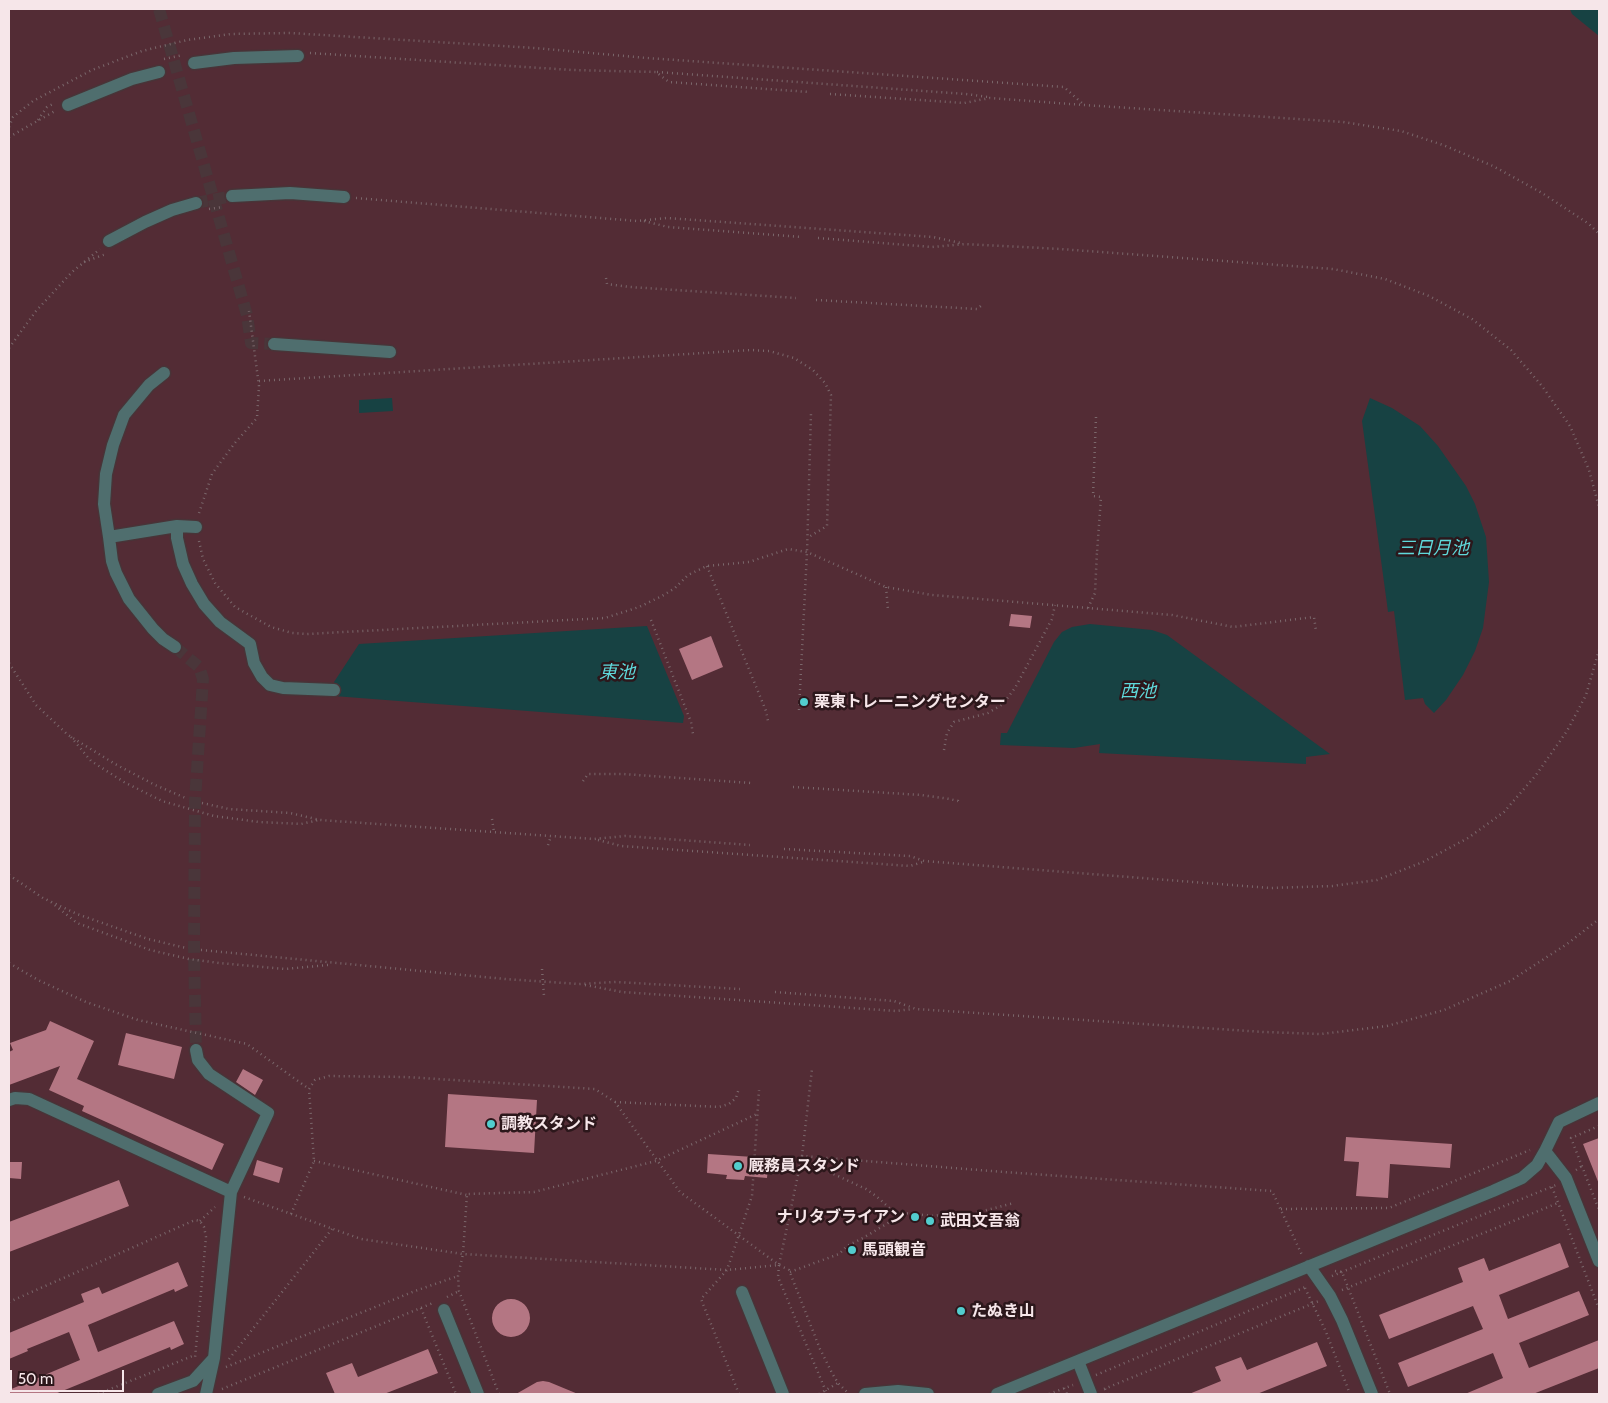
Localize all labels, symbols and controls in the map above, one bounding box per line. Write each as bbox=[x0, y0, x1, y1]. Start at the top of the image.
water label: 三日月池 bbox=[1397, 538, 1469, 560]
water label: 東池 bbox=[599, 662, 635, 684]
water label: 西池 bbox=[1120, 681, 1156, 703]
place label: 栗東トレーニングセンター bbox=[814, 692, 1006, 712]
marker: 栗東トレーニングセンター bbox=[798, 696, 810, 708]
place label: 調教スタンド bbox=[501, 1114, 597, 1134]
marker: 調教スタンド bbox=[485, 1118, 497, 1130]
place label: 厩務員スタンド bbox=[748, 1156, 860, 1176]
marker: 厩務員スタンド bbox=[732, 1160, 744, 1172]
place label: ナリタブライアン bbox=[777, 1207, 905, 1227]
marker: ナリタブライアン bbox=[909, 1211, 921, 1223]
place label: 武田文吾翁 bbox=[940, 1211, 1020, 1231]
marker: 武田文吾翁 bbox=[924, 1215, 936, 1227]
place label: 馬頭観音 bbox=[862, 1240, 926, 1260]
marker: 馬頭観音 bbox=[846, 1244, 858, 1256]
place label: たぬき山 bbox=[971, 1301, 1035, 1321]
marker: たぬき山 bbox=[955, 1305, 967, 1317]
scale bar bbox=[12, 1360, 126, 1392]
text: 50 m bbox=[18, 1370, 53, 1388]

